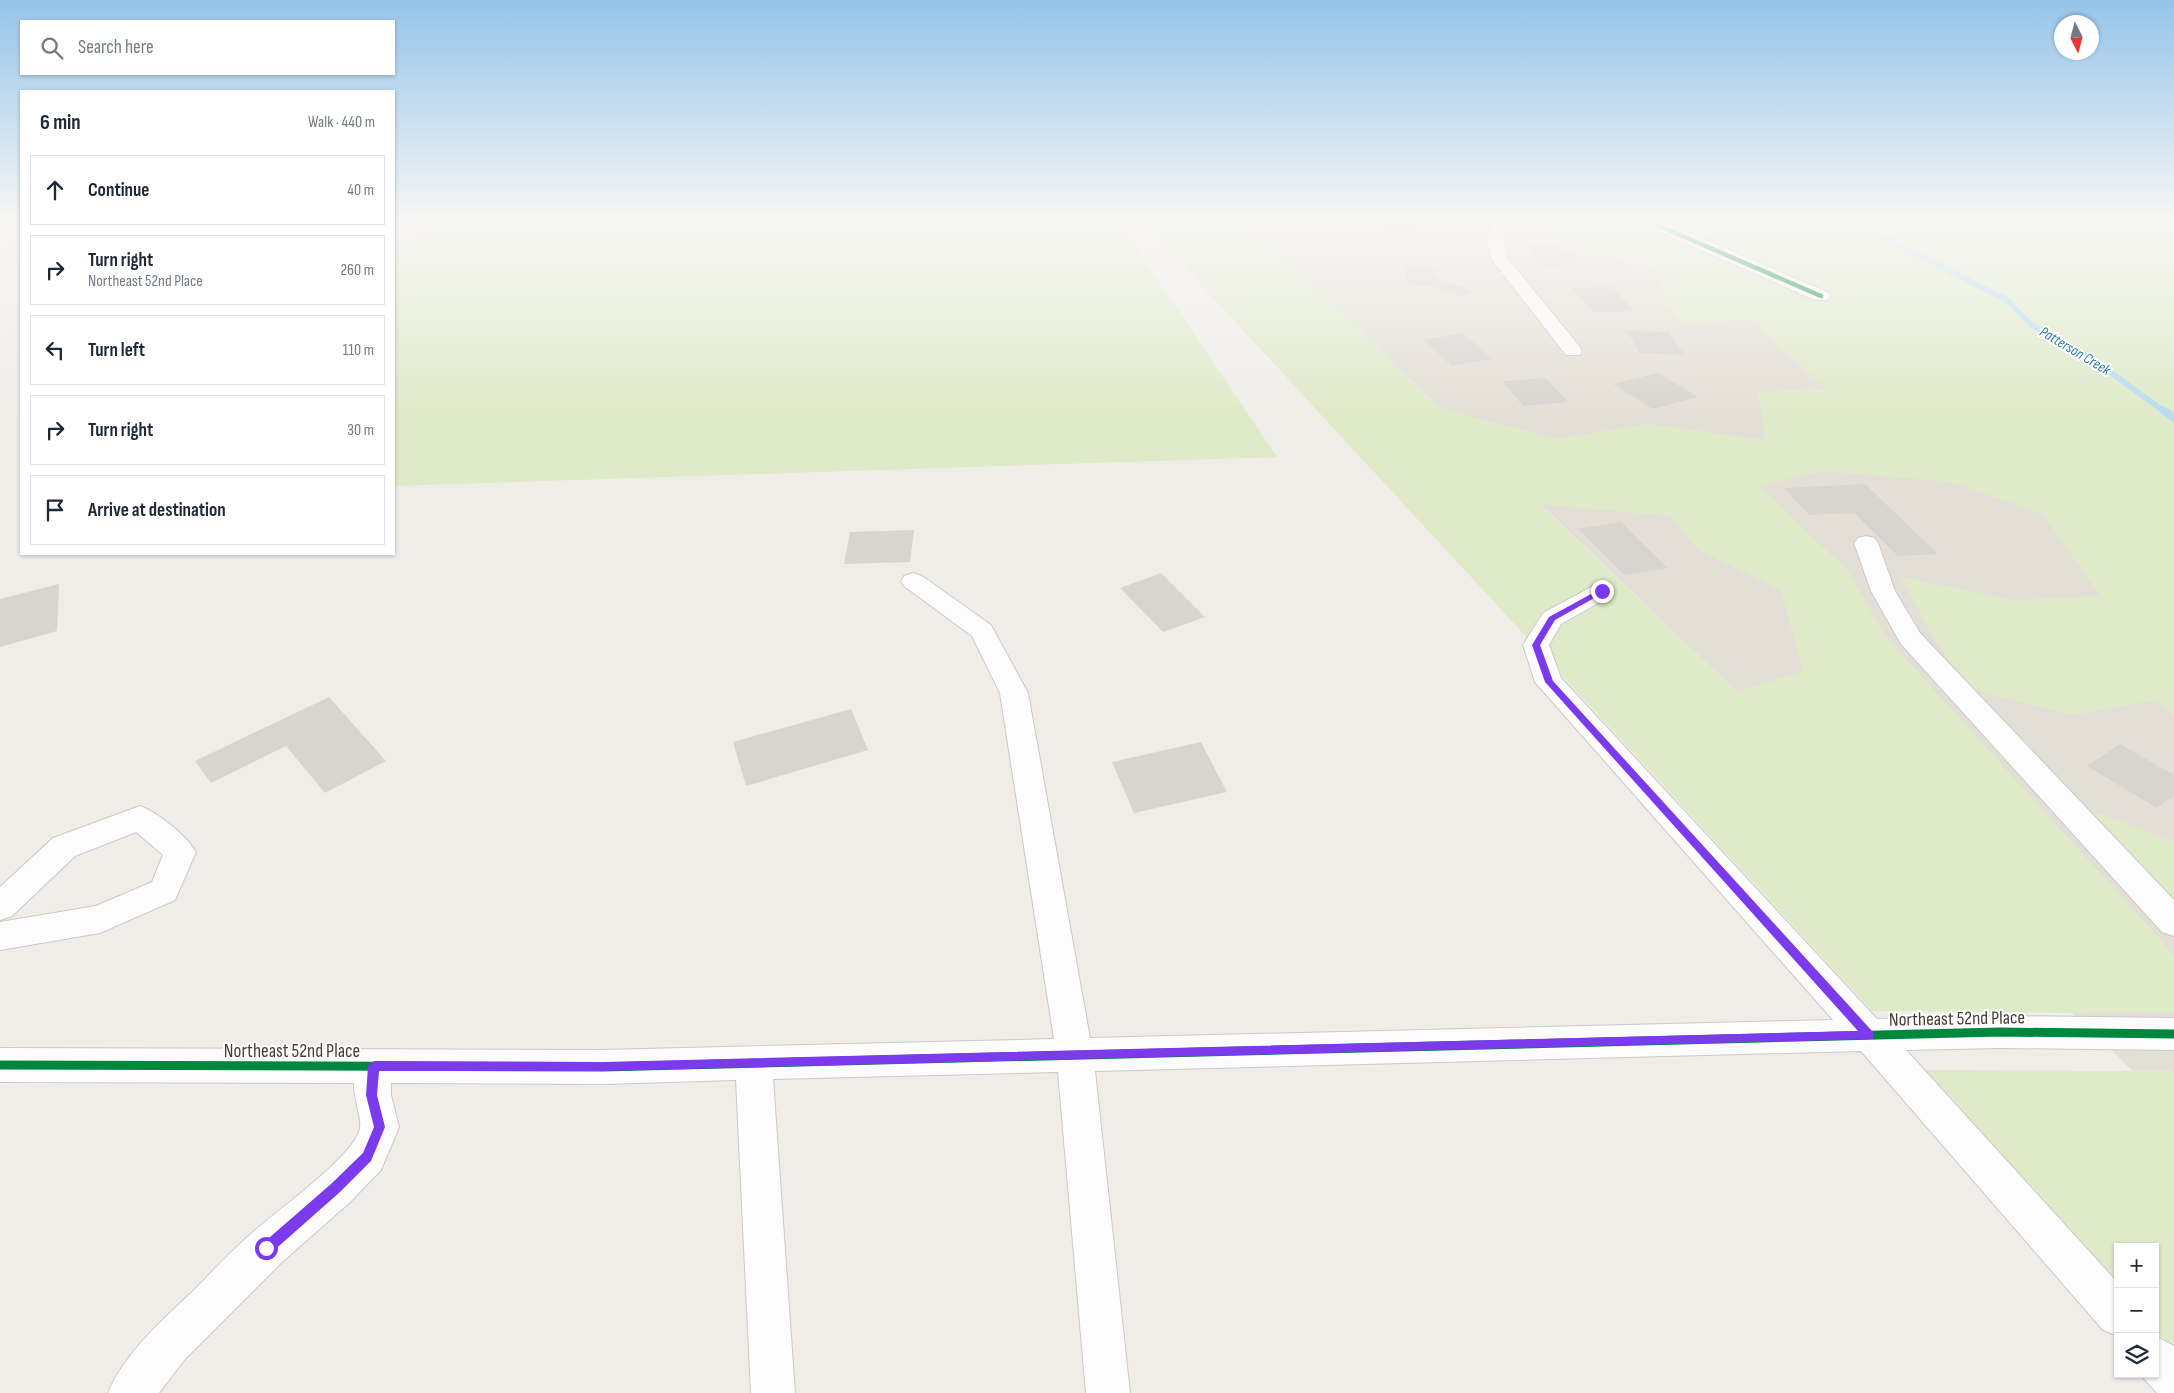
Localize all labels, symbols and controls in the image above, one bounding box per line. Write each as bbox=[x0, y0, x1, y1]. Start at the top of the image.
north arrow bbox=[2054, 15, 2099, 60]
search box bbox=[20, 20, 395, 75]
icon: search bbox=[38, 34, 66, 62]
text: Search here bbox=[78, 36, 154, 59]
text: 6 min bbox=[40, 110, 81, 135]
text: Walk · 440 m bbox=[308, 113, 375, 132]
icon: ahead bbox=[41, 176, 69, 204]
text: Continue bbox=[88, 179, 149, 202]
text: 40 m bbox=[347, 181, 374, 200]
text: Turn right bbox=[88, 249, 153, 272]
icon: right bbox=[41, 256, 69, 284]
text: 260 m bbox=[340, 261, 374, 280]
text: Northeast 52nd Place bbox=[88, 272, 203, 291]
water label: Patterson Creek bbox=[2036, 322, 2114, 380]
icon: left bbox=[41, 336, 69, 364]
text: Turn left bbox=[88, 339, 145, 362]
text: 110 m bbox=[343, 341, 374, 360]
icon: right bbox=[41, 416, 69, 444]
text: Turn right bbox=[88, 419, 153, 442]
text: 30 m bbox=[347, 421, 374, 440]
icon: arrive bbox=[41, 496, 69, 524]
text: Arrive at destination bbox=[88, 499, 226, 522]
route end bbox=[1591, 580, 1614, 603]
street label: Northeast 52nd Place bbox=[1889, 1006, 2025, 1032]
street label: Northeast 52nd Place bbox=[224, 1040, 360, 1063]
route start bbox=[255, 1237, 278, 1260]
map controls bbox=[2114, 1243, 2159, 1378]
button: + bbox=[2114, 1243, 2159, 1288]
button: − bbox=[2114, 1288, 2159, 1333]
button: layers bbox=[2114, 1333, 2159, 1378]

